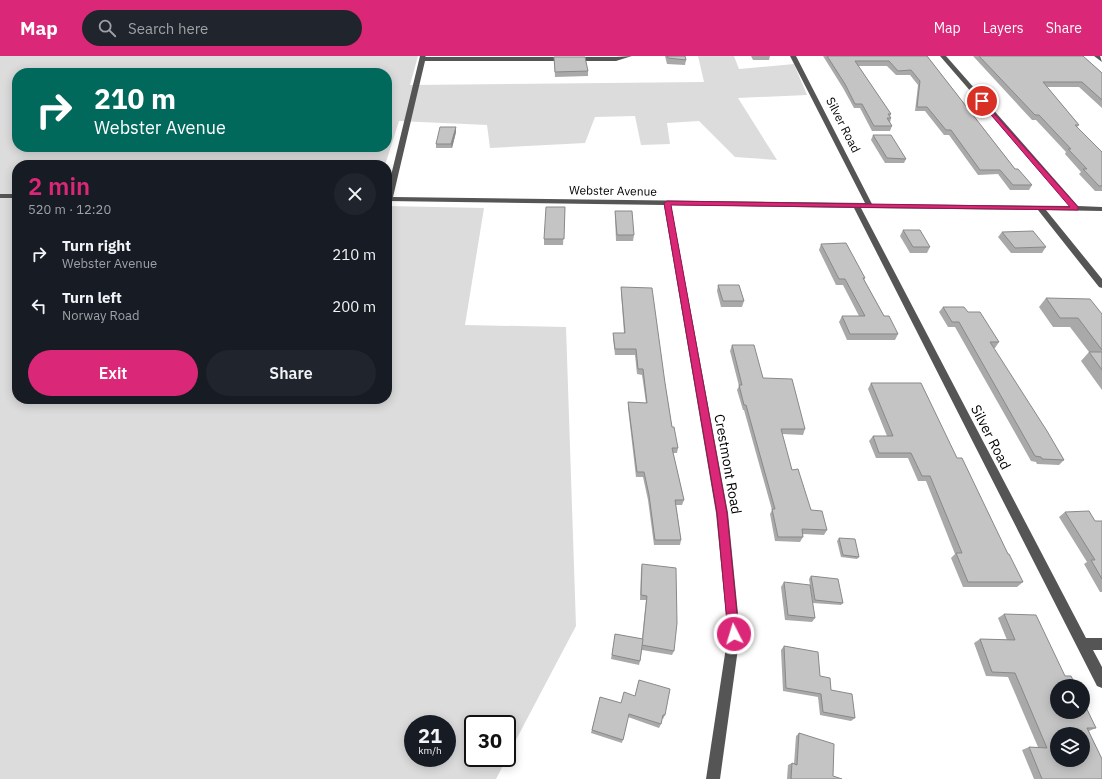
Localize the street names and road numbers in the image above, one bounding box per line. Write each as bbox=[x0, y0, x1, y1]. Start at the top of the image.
street label: Silver Road bbox=[823, 94, 864, 155]
street label: Webster Avenue bbox=[569, 182, 657, 199]
street label: Silver Road bbox=[967, 402, 1015, 472]
street label: Crestmont Road bbox=[710, 412, 746, 516]

